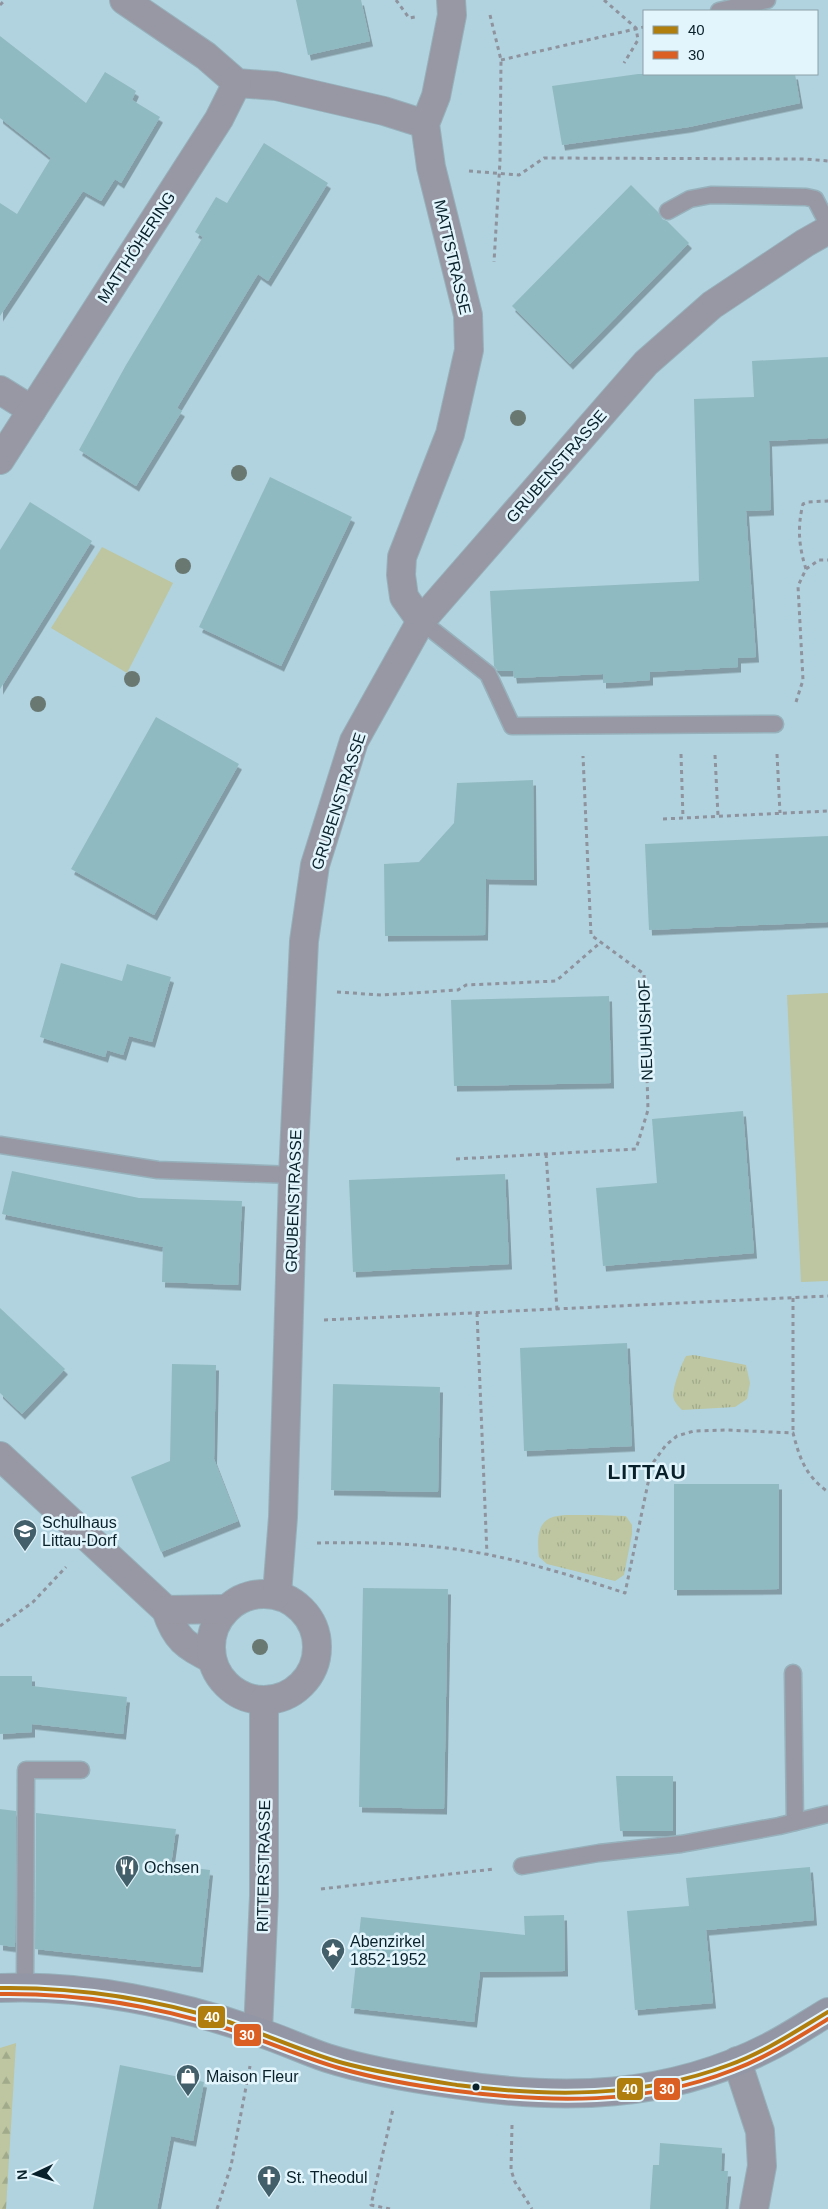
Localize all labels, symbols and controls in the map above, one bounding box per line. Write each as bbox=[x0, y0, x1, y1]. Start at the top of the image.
legend bbox=[643, 10, 818, 75]
text: 40 bbox=[688, 21, 705, 38]
text: 30 bbox=[688, 46, 705, 63]
street label: MATTHÖHERING bbox=[94, 189, 179, 306]
street label: MATTSTRASSE bbox=[431, 198, 474, 316]
street label: GRUBENSTRASSE bbox=[503, 407, 610, 526]
street label: GRUBENSTRASSE bbox=[308, 730, 369, 872]
street label: NEUHUSHOF bbox=[635, 979, 656, 1081]
street label: GRUBENSTRASSE bbox=[283, 1129, 304, 1273]
district label: LITTAU bbox=[607, 1460, 687, 1483]
place label: Schulhaus Littau-Dorf bbox=[42, 1514, 117, 1549]
school or university icon: Schulhaus Littau-Dorf bbox=[12, 1518, 38, 1552]
street label: RITTERSTRASSE bbox=[254, 1800, 273, 1932]
restaurant icon: Ochsen bbox=[114, 1854, 140, 1888]
place label: Ochsen bbox=[144, 1859, 199, 1876]
place label: Abenzirkel 1852-1952 bbox=[350, 1933, 427, 1968]
place icon: Abenzirkel 1852-1952 bbox=[320, 1937, 346, 1971]
line badge: 40 bbox=[197, 2005, 226, 2029]
text: 40 bbox=[204, 2009, 220, 2025]
line badge: 30 bbox=[233, 2023, 262, 2047]
text: 30 bbox=[239, 2027, 255, 2043]
shop icon: Maison Fleur bbox=[175, 2063, 201, 2097]
place label: Maison Fleur bbox=[206, 2068, 299, 2085]
line badge: 40 bbox=[616, 2077, 644, 2101]
line badge: 30 bbox=[653, 2077, 681, 2101]
text: 40 bbox=[622, 2081, 638, 2097]
text: 30 bbox=[659, 2081, 675, 2097]
unlabelled marker bbox=[471, 2082, 481, 2092]
north arrow bbox=[10, 2149, 60, 2199]
church icon: St. Theodul bbox=[256, 2164, 282, 2198]
text: N bbox=[14, 2169, 30, 2181]
place label: St. Theodul bbox=[286, 2169, 368, 2186]

